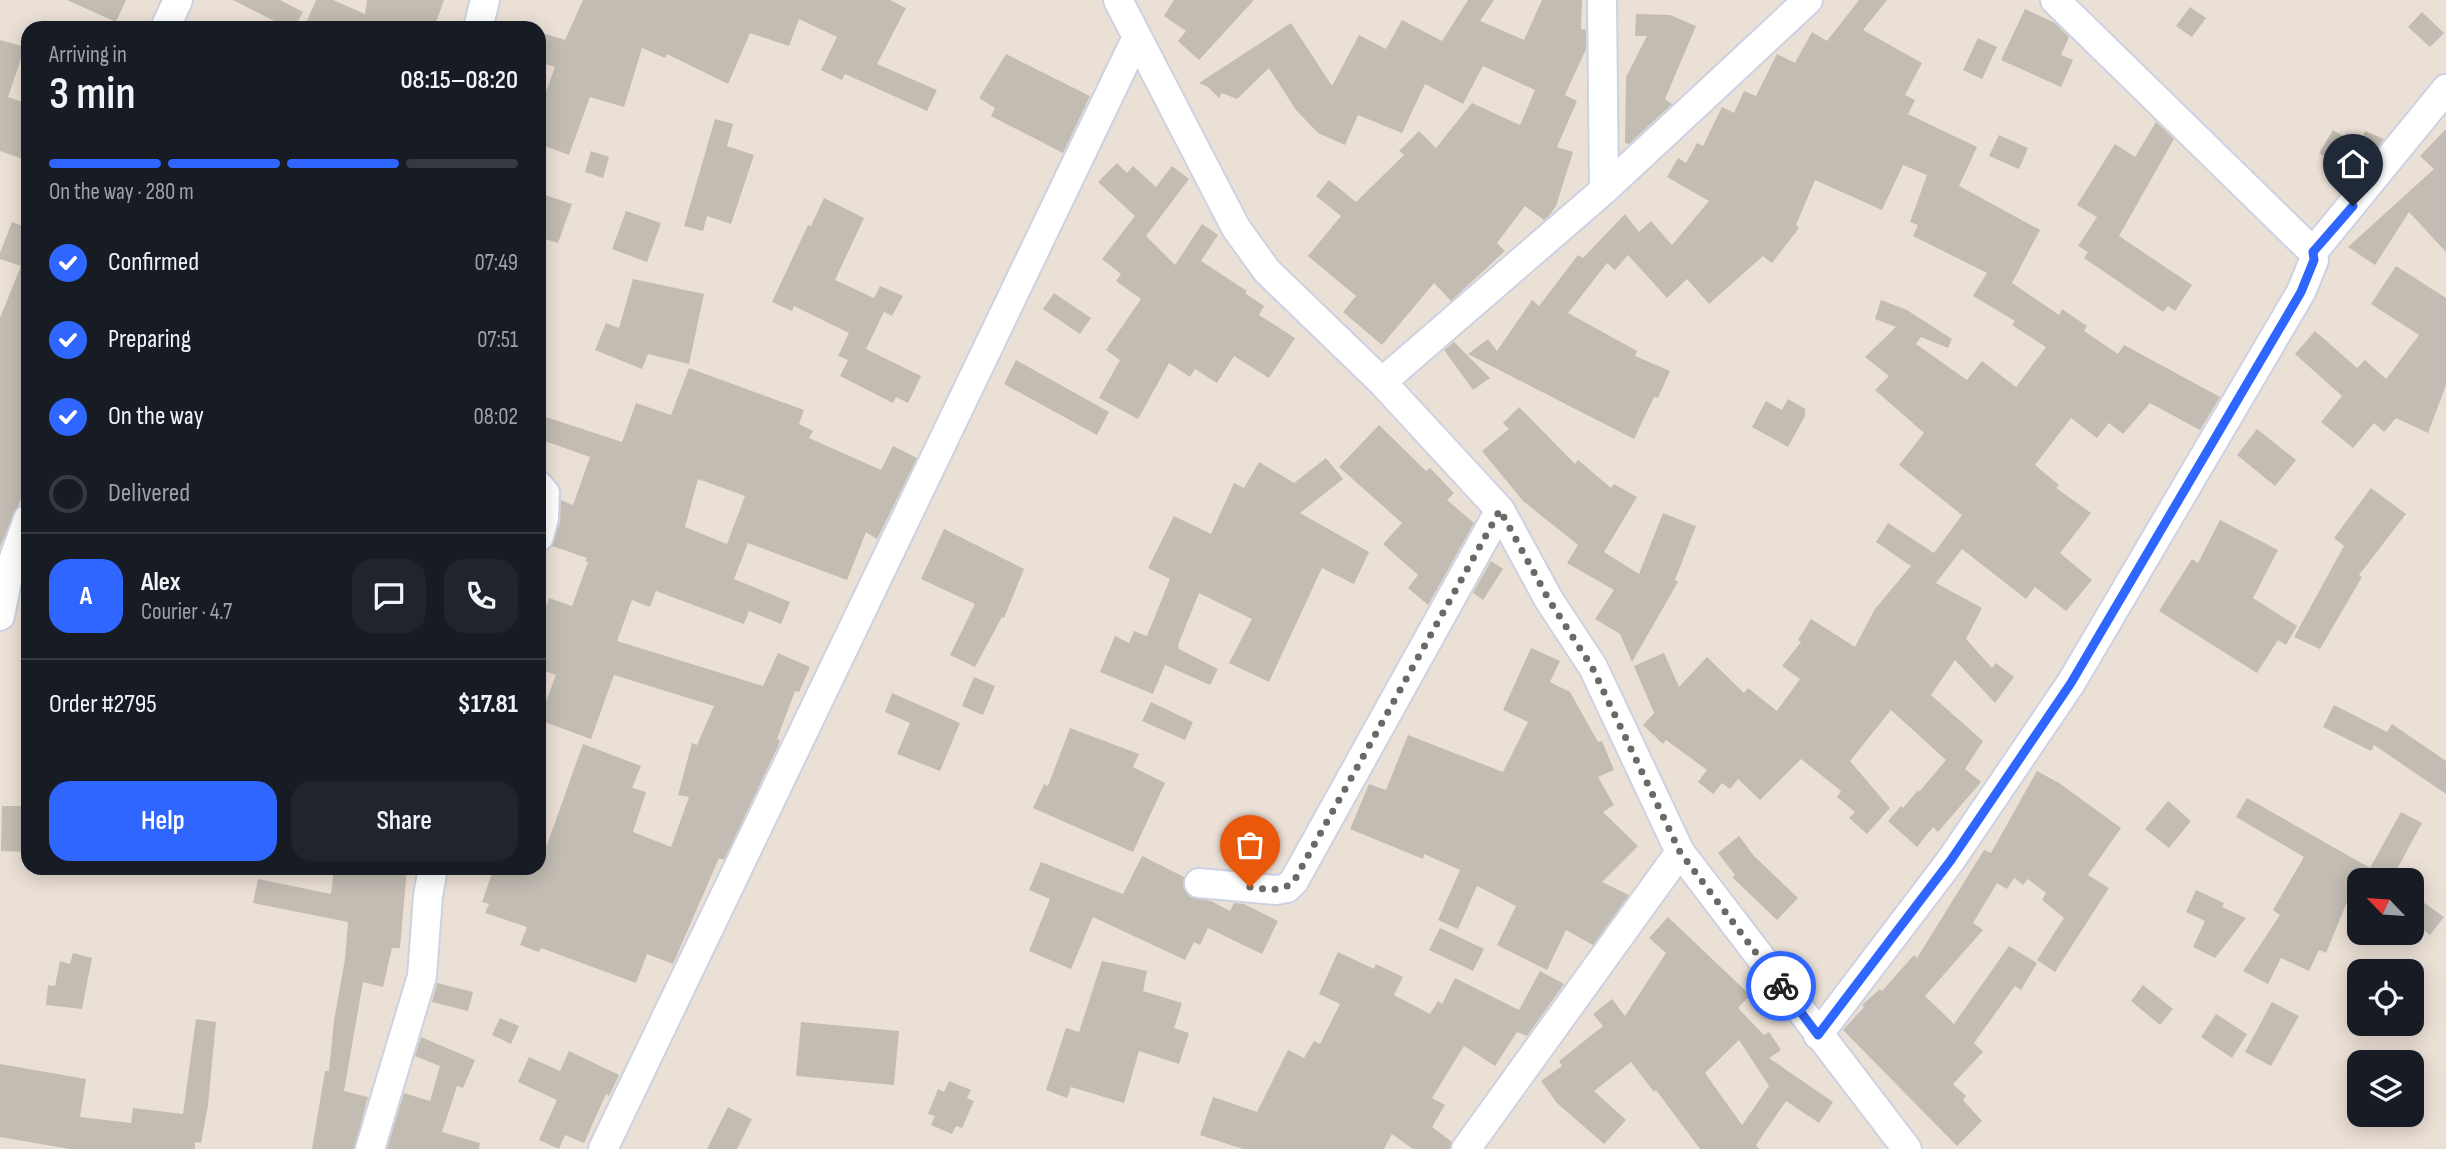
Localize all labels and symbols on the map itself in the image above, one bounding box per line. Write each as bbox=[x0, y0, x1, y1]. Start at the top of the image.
pin bbox=[2323, 134, 2383, 206]
pin bbox=[1220, 815, 1280, 887]
north arrow bbox=[2347, 868, 2424, 945]
courier bbox=[1746, 951, 1816, 1021]

